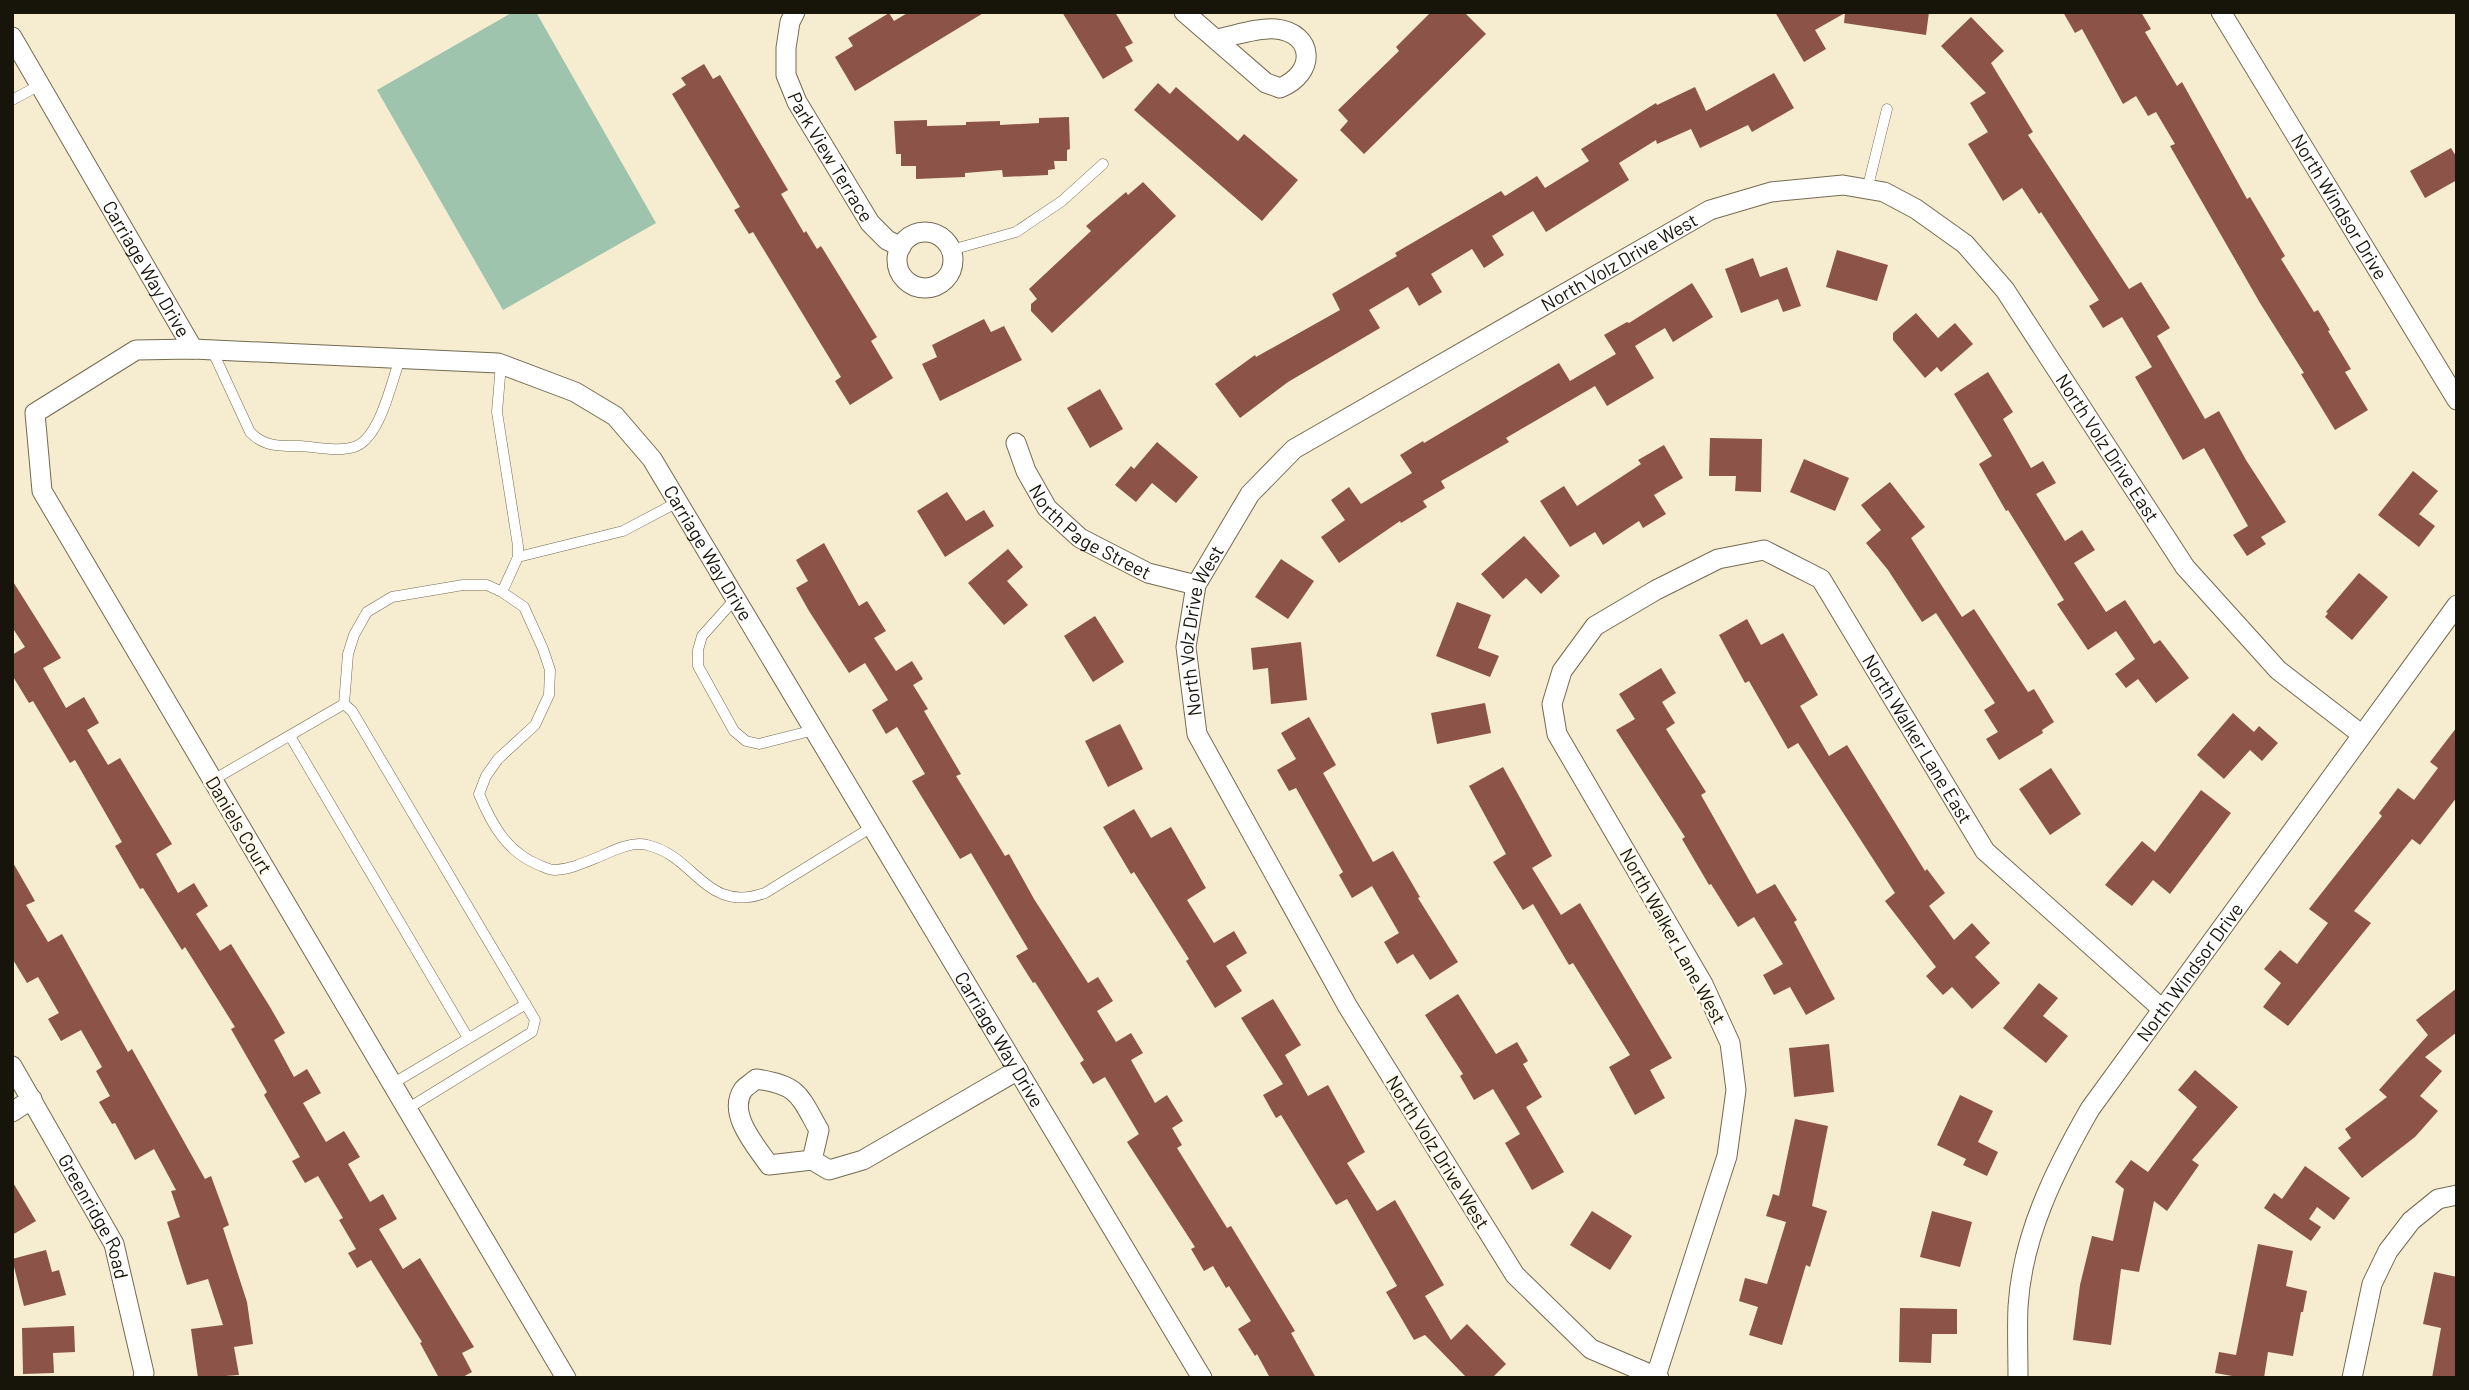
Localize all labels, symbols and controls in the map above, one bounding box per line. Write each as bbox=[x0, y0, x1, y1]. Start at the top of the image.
street label: Park View Terrace bbox=[783, 89, 879, 226]
street label: North Windsor Drive bbox=[2287, 130, 2393, 283]
street label: Carriage Way Drive bbox=[98, 196, 196, 341]
street label: North Volz Drive West bbox=[1537, 208, 1701, 316]
street label: North Volz Drive East bbox=[2051, 369, 2165, 526]
street label: North Page Street bbox=[1025, 480, 1155, 584]
street label: Carriage Way Drive bbox=[659, 481, 758, 625]
street label: North Volz Drive West bbox=[1174, 541, 1228, 718]
street label: North Walker Lane East bbox=[1858, 650, 1978, 827]
street label: Daniels Court bbox=[201, 772, 278, 878]
street label: North Walker Lane West bbox=[1616, 844, 1731, 1028]
street label: North Windsor Drive bbox=[2131, 898, 2247, 1046]
street label: Carriage Way Drive bbox=[950, 967, 1049, 1111]
street label: North Volz Drive West bbox=[1382, 1071, 1495, 1233]
street label: Greenridge Road bbox=[54, 1150, 134, 1281]

